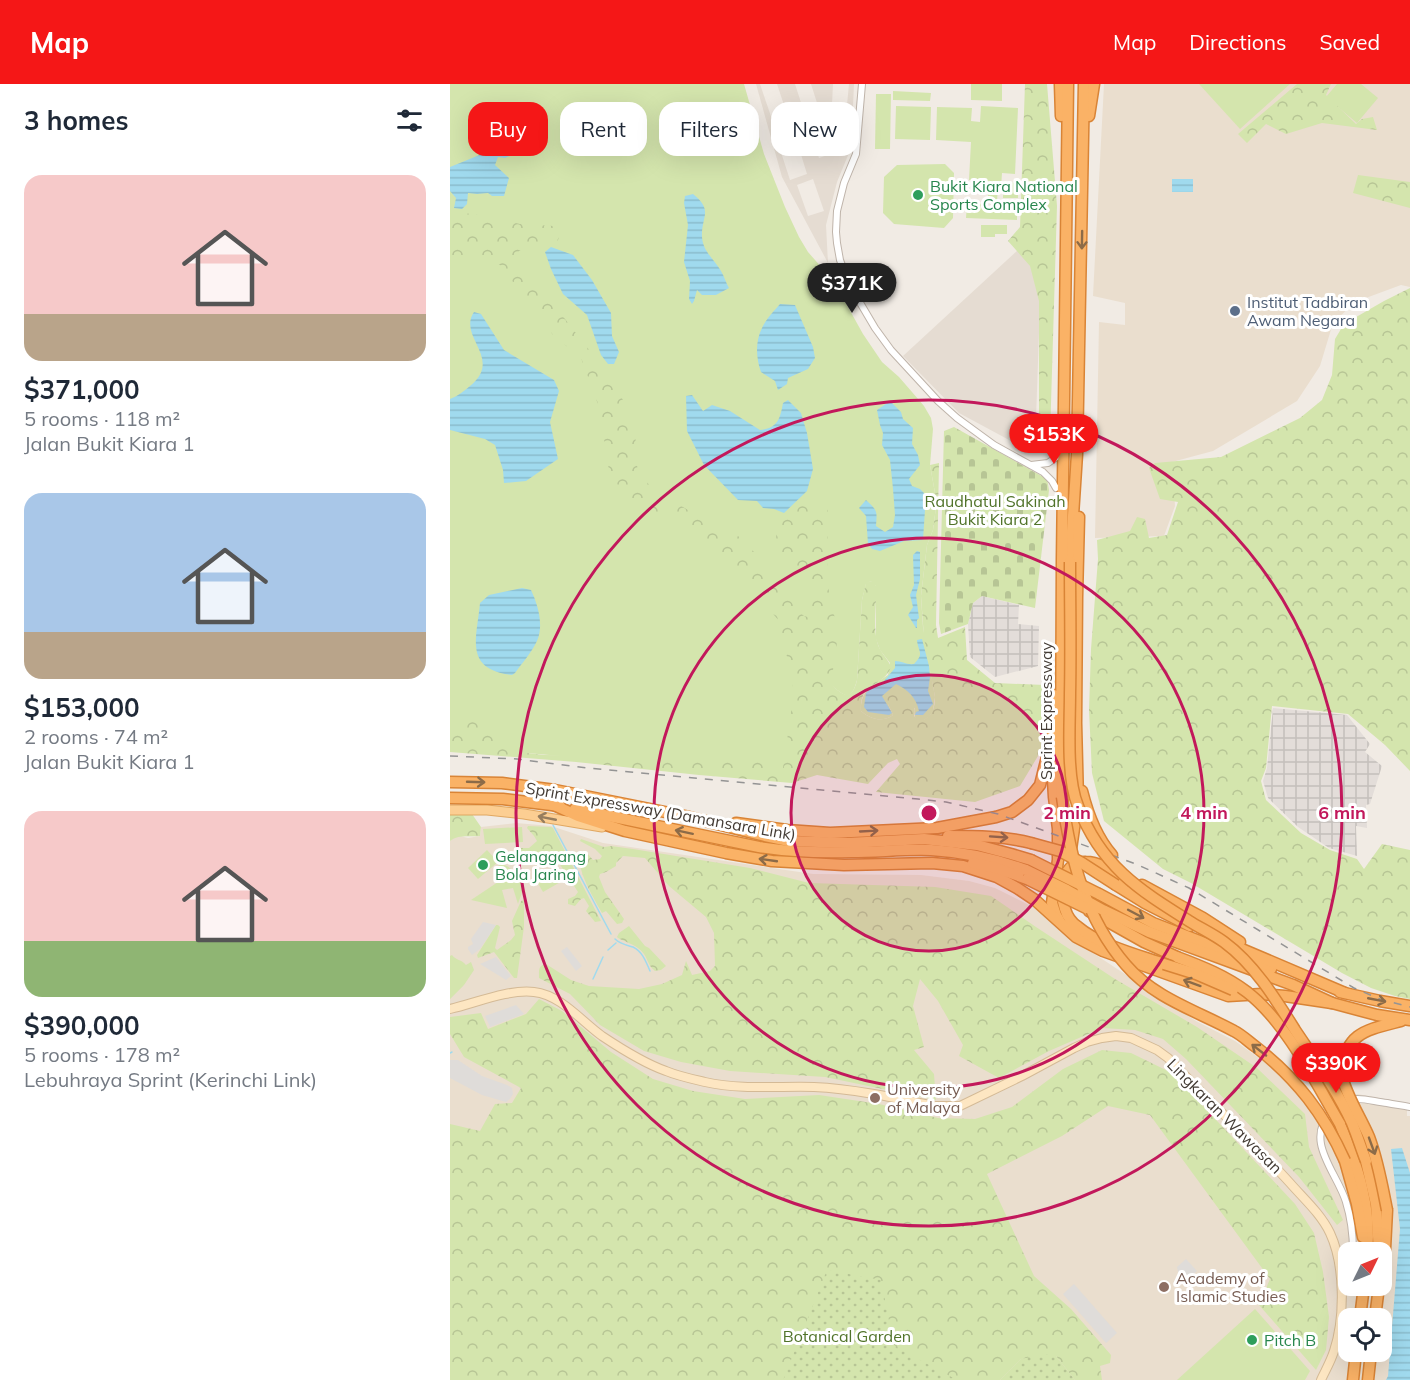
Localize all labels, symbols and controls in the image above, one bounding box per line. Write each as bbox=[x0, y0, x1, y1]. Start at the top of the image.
text: Map bbox=[30, 25, 89, 60]
text: Map bbox=[1113, 29, 1156, 55]
text: Directions bbox=[1189, 29, 1286, 55]
text: Saved bbox=[1319, 29, 1380, 55]
chip: Buy bbox=[468, 102, 548, 156]
chip: Rent bbox=[560, 102, 647, 156]
chip: Filters bbox=[659, 102, 759, 156]
chip: New bbox=[771, 102, 859, 156]
text: 3 homes bbox=[24, 104, 128, 137]
icon: filters bbox=[393, 104, 426, 137]
place label: Bukit Kiara National Sports Complex bbox=[930, 176, 1078, 214]
marker: Bukit Kiara National Sports Complex bbox=[911, 188, 925, 202]
icon: home bbox=[171, 214, 279, 322]
one-way arrow bbox=[1076, 230, 1087, 250]
pin: $371K bbox=[810, 263, 894, 314]
text: $371K bbox=[821, 270, 883, 295]
place label: Institut Tadbiran Awam Negara bbox=[1247, 292, 1368, 330]
marker: Institut Tadbiran Awam Negara bbox=[1228, 304, 1242, 318]
text: $371,000 bbox=[24, 373, 140, 406]
text: 5 rooms · 118 m² bbox=[24, 406, 180, 431]
pin: $153K bbox=[1012, 414, 1096, 465]
text: $153K bbox=[1023, 421, 1085, 446]
text: Jalan Bukit Kiara 1 bbox=[24, 431, 195, 456]
park label: Raudhatul Sakinah Bukit Kiara 2 bbox=[924, 491, 1066, 529]
icon: home bbox=[171, 532, 279, 640]
street label: Sprint Expressway bbox=[1036, 642, 1056, 780]
text: $153,000 bbox=[24, 691, 140, 724]
text: 2 rooms · 74 m² bbox=[24, 724, 168, 749]
text: Jalan Bukit Kiara 1 bbox=[24, 749, 195, 774]
one-way arrow bbox=[465, 777, 485, 788]
street label: Sprint Expressway (Damansara Link) bbox=[524, 777, 798, 845]
text: 2 min bbox=[1043, 801, 1091, 824]
text: 4 min bbox=[1180, 801, 1228, 824]
text: 6 min bbox=[1318, 801, 1366, 824]
centre of rings bbox=[919, 803, 939, 823]
one-way arrow bbox=[537, 812, 557, 823]
one-way arrow bbox=[675, 826, 695, 837]
one-way arrow bbox=[858, 826, 878, 837]
one-way arrow bbox=[988, 832, 1008, 843]
place label: Gelanggang Bola Jaring bbox=[495, 846, 586, 884]
icon: home bbox=[171, 850, 279, 958]
one-way arrow bbox=[758, 854, 778, 865]
marker: Gelanggang Bola Jaring bbox=[476, 858, 490, 872]
one-way arrow bbox=[1127, 909, 1145, 920]
one-way arrow bbox=[1183, 977, 1201, 988]
one-way arrow bbox=[1367, 995, 1387, 1006]
text: $390,000 bbox=[24, 1009, 140, 1042]
text: 5 rooms · 178 m² bbox=[24, 1042, 180, 1067]
one-way arrow bbox=[1252, 1043, 1268, 1056]
pin: $390K bbox=[1294, 1043, 1378, 1094]
text: $390K bbox=[1305, 1050, 1367, 1075]
street label: Lingkaran Wawasan bbox=[1163, 1054, 1287, 1178]
text: Lebuhraya Sprint (Kerinchi Link) bbox=[24, 1067, 317, 1092]
place label: University of Malaya bbox=[887, 1079, 961, 1117]
marker: University of Malaya bbox=[868, 1091, 882, 1105]
one-way arrow bbox=[1367, 1136, 1378, 1155]
north arrow bbox=[1338, 1242, 1392, 1296]
map controls bbox=[1338, 1242, 1392, 1362]
place label: Academy of Islamic Studies bbox=[1176, 1268, 1286, 1306]
marker: Academy of Islamic Studies bbox=[1157, 1280, 1171, 1294]
button: locate bbox=[1338, 1308, 1392, 1362]
park label: Botanical Garden bbox=[783, 1326, 911, 1346]
place label: Pitch B bbox=[1264, 1330, 1316, 1350]
marker: Pitch B bbox=[1245, 1333, 1259, 1347]

